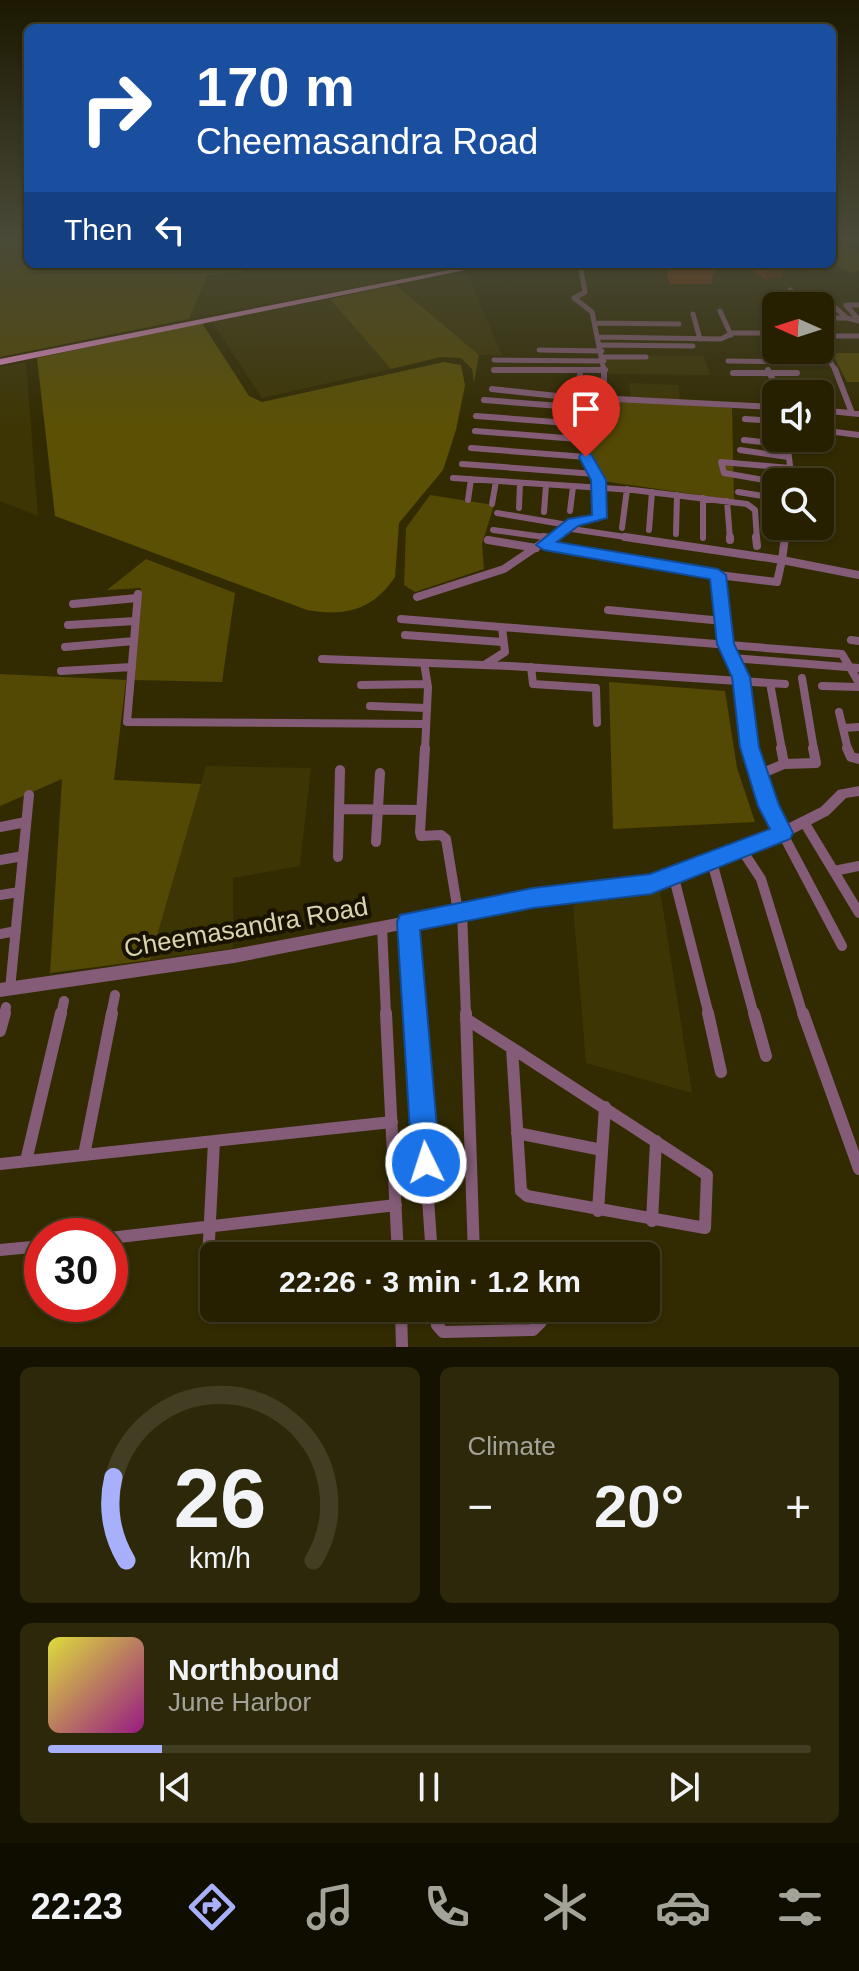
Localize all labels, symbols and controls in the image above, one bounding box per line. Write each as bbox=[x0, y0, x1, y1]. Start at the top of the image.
text: 170 m bbox=[196, 55, 355, 118]
icon: right bbox=[64, 56, 168, 160]
text: Cheemasandra Road bbox=[196, 121, 538, 162]
icon: left bbox=[148, 208, 192, 252]
text: Then bbox=[64, 213, 132, 246]
north arrow bbox=[762, 292, 834, 364]
map controls bbox=[762, 292, 834, 540]
pin bbox=[552, 375, 620, 457]
button: sound bbox=[762, 380, 834, 452]
icon: arrive bbox=[564, 387, 608, 431]
button: search bbox=[762, 468, 834, 540]
street label: Cheemasandra Road bbox=[122, 891, 370, 963]
position arrow bbox=[384, 1121, 468, 1205]
speed limit sign: 30 bbox=[24, 1218, 128, 1322]
text: 22:26 · 3 min · 1.2 km bbox=[279, 1265, 581, 1298]
text: Climate bbox=[468, 1431, 556, 1461]
text: 26 bbox=[173, 1452, 266, 1545]
text: 20° bbox=[594, 1473, 685, 1540]
text: − bbox=[468, 1482, 493, 1531]
text: + bbox=[785, 1482, 811, 1531]
text: km/h bbox=[189, 1542, 251, 1574]
text: Northbound bbox=[168, 1653, 340, 1686]
text: June Harbor bbox=[168, 1687, 311, 1717]
icon: previous bbox=[153, 1765, 197, 1809]
icon: pause bbox=[407, 1765, 451, 1809]
icon: next bbox=[662, 1765, 706, 1809]
icon: directions bbox=[184, 1879, 240, 1935]
icon: music bbox=[302, 1879, 358, 1935]
icon: phone bbox=[419, 1879, 475, 1935]
icon: climate bbox=[537, 1879, 593, 1935]
icon: car bbox=[655, 1879, 711, 1935]
icon: filters bbox=[772, 1879, 828, 1935]
text: 22:23 bbox=[31, 1886, 123, 1927]

